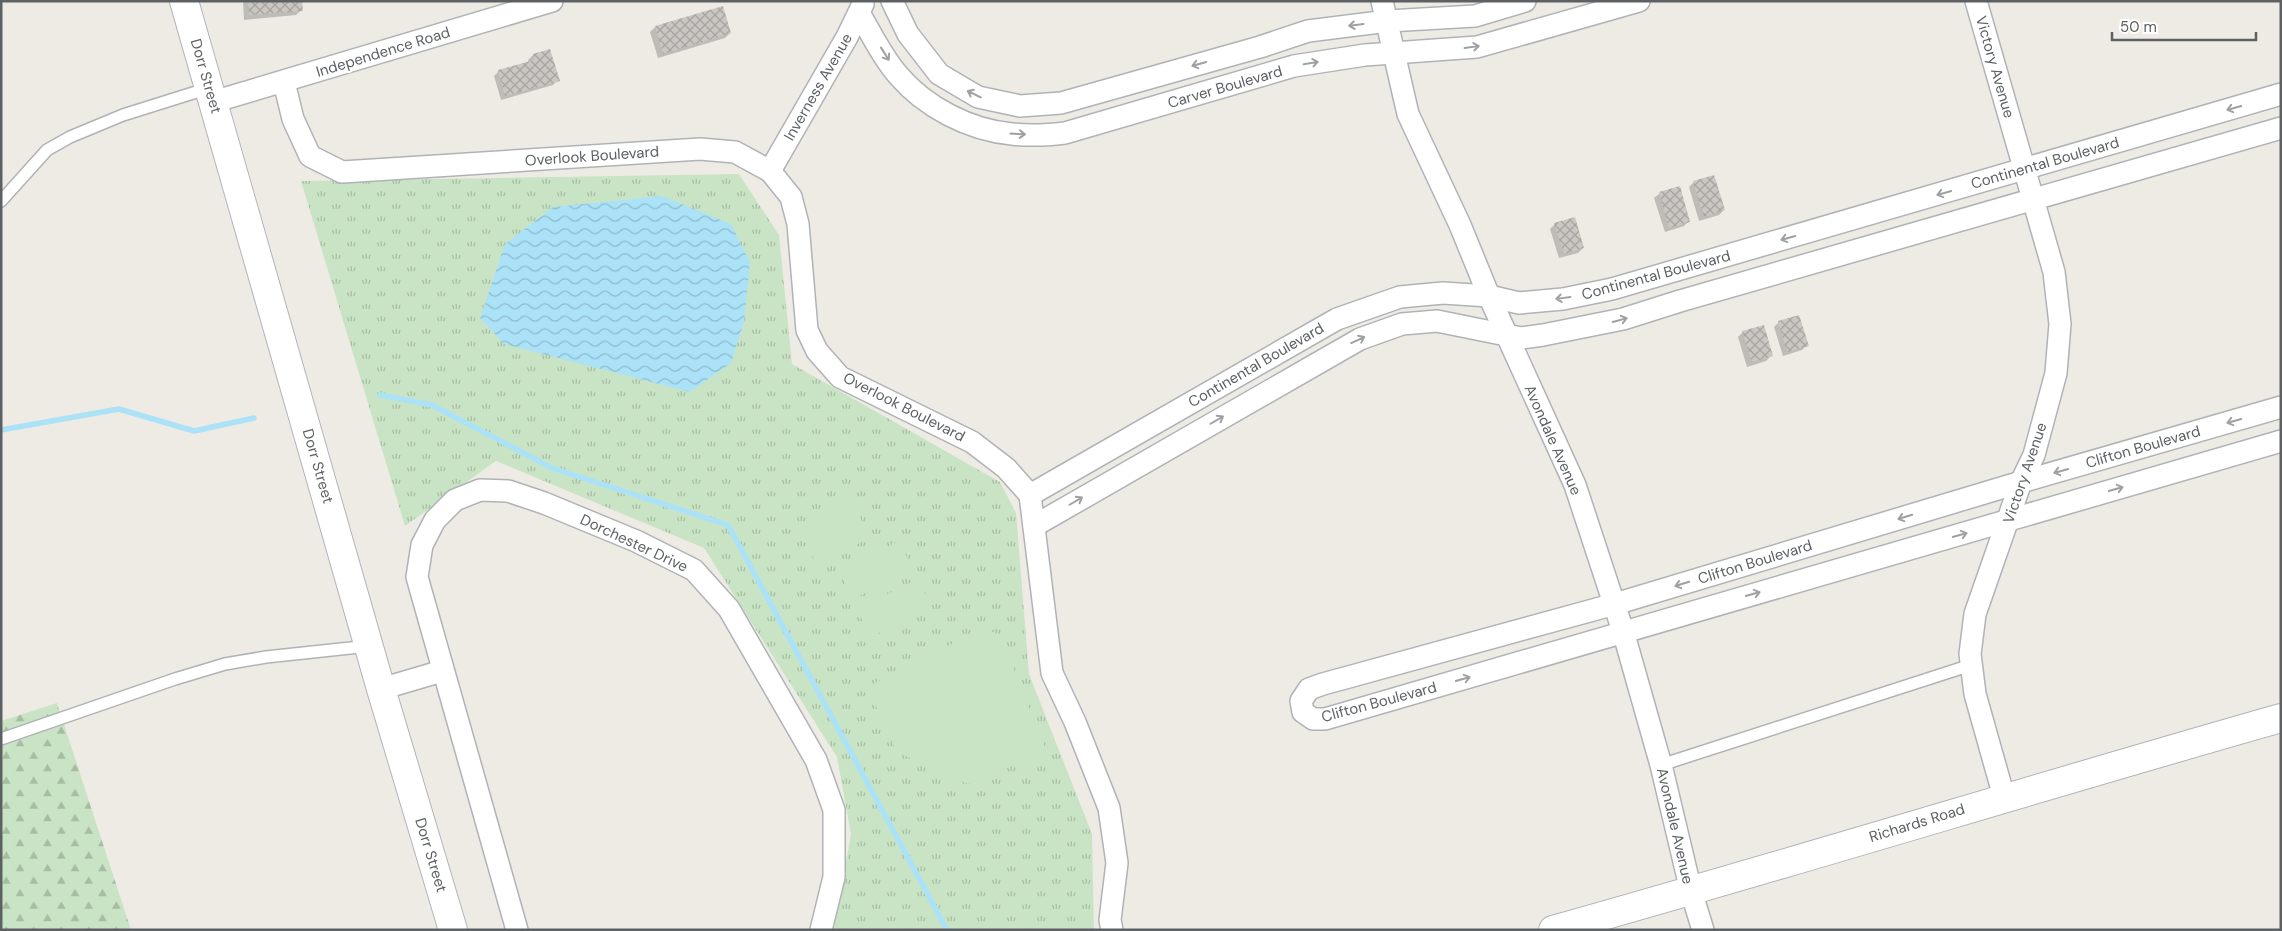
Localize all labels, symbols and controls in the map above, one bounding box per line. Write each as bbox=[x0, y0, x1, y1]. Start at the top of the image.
scale bar bbox=[2112, 10, 2256, 42]
street label: Victory Avenue bbox=[1971, 14, 2019, 120]
text: 50 m bbox=[2120, 17, 2157, 37]
one-way arrow bbox=[1348, 20, 1364, 30]
street label: Independence Road bbox=[314, 22, 452, 82]
street label: Inverness Avenue bbox=[779, 30, 857, 144]
street label: Dorr Street bbox=[186, 36, 226, 116]
one-way arrow bbox=[1464, 42, 1480, 52]
one-way arrow bbox=[880, 47, 890, 61]
one-way arrow bbox=[1302, 58, 1318, 68]
one-way arrow bbox=[1191, 60, 1207, 70]
street label: Carver Boulevard bbox=[1165, 61, 1285, 113]
one-way arrow bbox=[966, 89, 981, 99]
one-way arrow bbox=[2226, 103, 2242, 113]
one-way arrow bbox=[1010, 130, 1026, 139]
street label: Continental Boulevard bbox=[1969, 132, 2121, 194]
street label: Overlook Boulevard bbox=[524, 141, 660, 171]
one-way arrow bbox=[1936, 189, 1952, 199]
one-way arrow bbox=[1780, 234, 1796, 244]
street label: Continental Boulevard bbox=[1579, 245, 1733, 305]
one-way arrow bbox=[1556, 294, 1572, 304]
one-way arrow bbox=[1611, 315, 1627, 324]
street label: Continental Boulevard bbox=[1185, 318, 1327, 412]
one-way arrow bbox=[1351, 335, 1366, 345]
street label: Overlook Boulevard bbox=[840, 368, 968, 446]
street label: Avondale Avenue bbox=[1520, 382, 1586, 498]
one-way arrow bbox=[1210, 415, 1224, 425]
one-way arrow bbox=[2226, 416, 2242, 426]
street label: Victory Avenue bbox=[1998, 420, 2052, 526]
street label: Clifton Boulevard bbox=[2083, 421, 2203, 473]
street label: Dorr Street bbox=[298, 426, 338, 506]
one-way arrow bbox=[2053, 466, 2069, 476]
one-way arrow bbox=[2107, 484, 2123, 494]
one-way arrow bbox=[1069, 496, 1083, 506]
street label: Dorchester Drive bbox=[577, 509, 691, 577]
one-way arrow bbox=[1898, 512, 1914, 522]
one-way arrow bbox=[1951, 529, 1967, 539]
street label: Clifton Boulevard bbox=[1695, 535, 1815, 589]
one-way arrow bbox=[1675, 579, 1691, 589]
one-way arrow bbox=[1745, 589, 1761, 598]
one-way arrow bbox=[1454, 673, 1470, 683]
street label: Clifton Boulevard bbox=[1319, 677, 1439, 727]
street label: Avondale Avenue bbox=[1652, 766, 1698, 886]
street label: Richards Road bbox=[1867, 799, 1967, 847]
street label: Dorr Street bbox=[410, 815, 452, 895]

